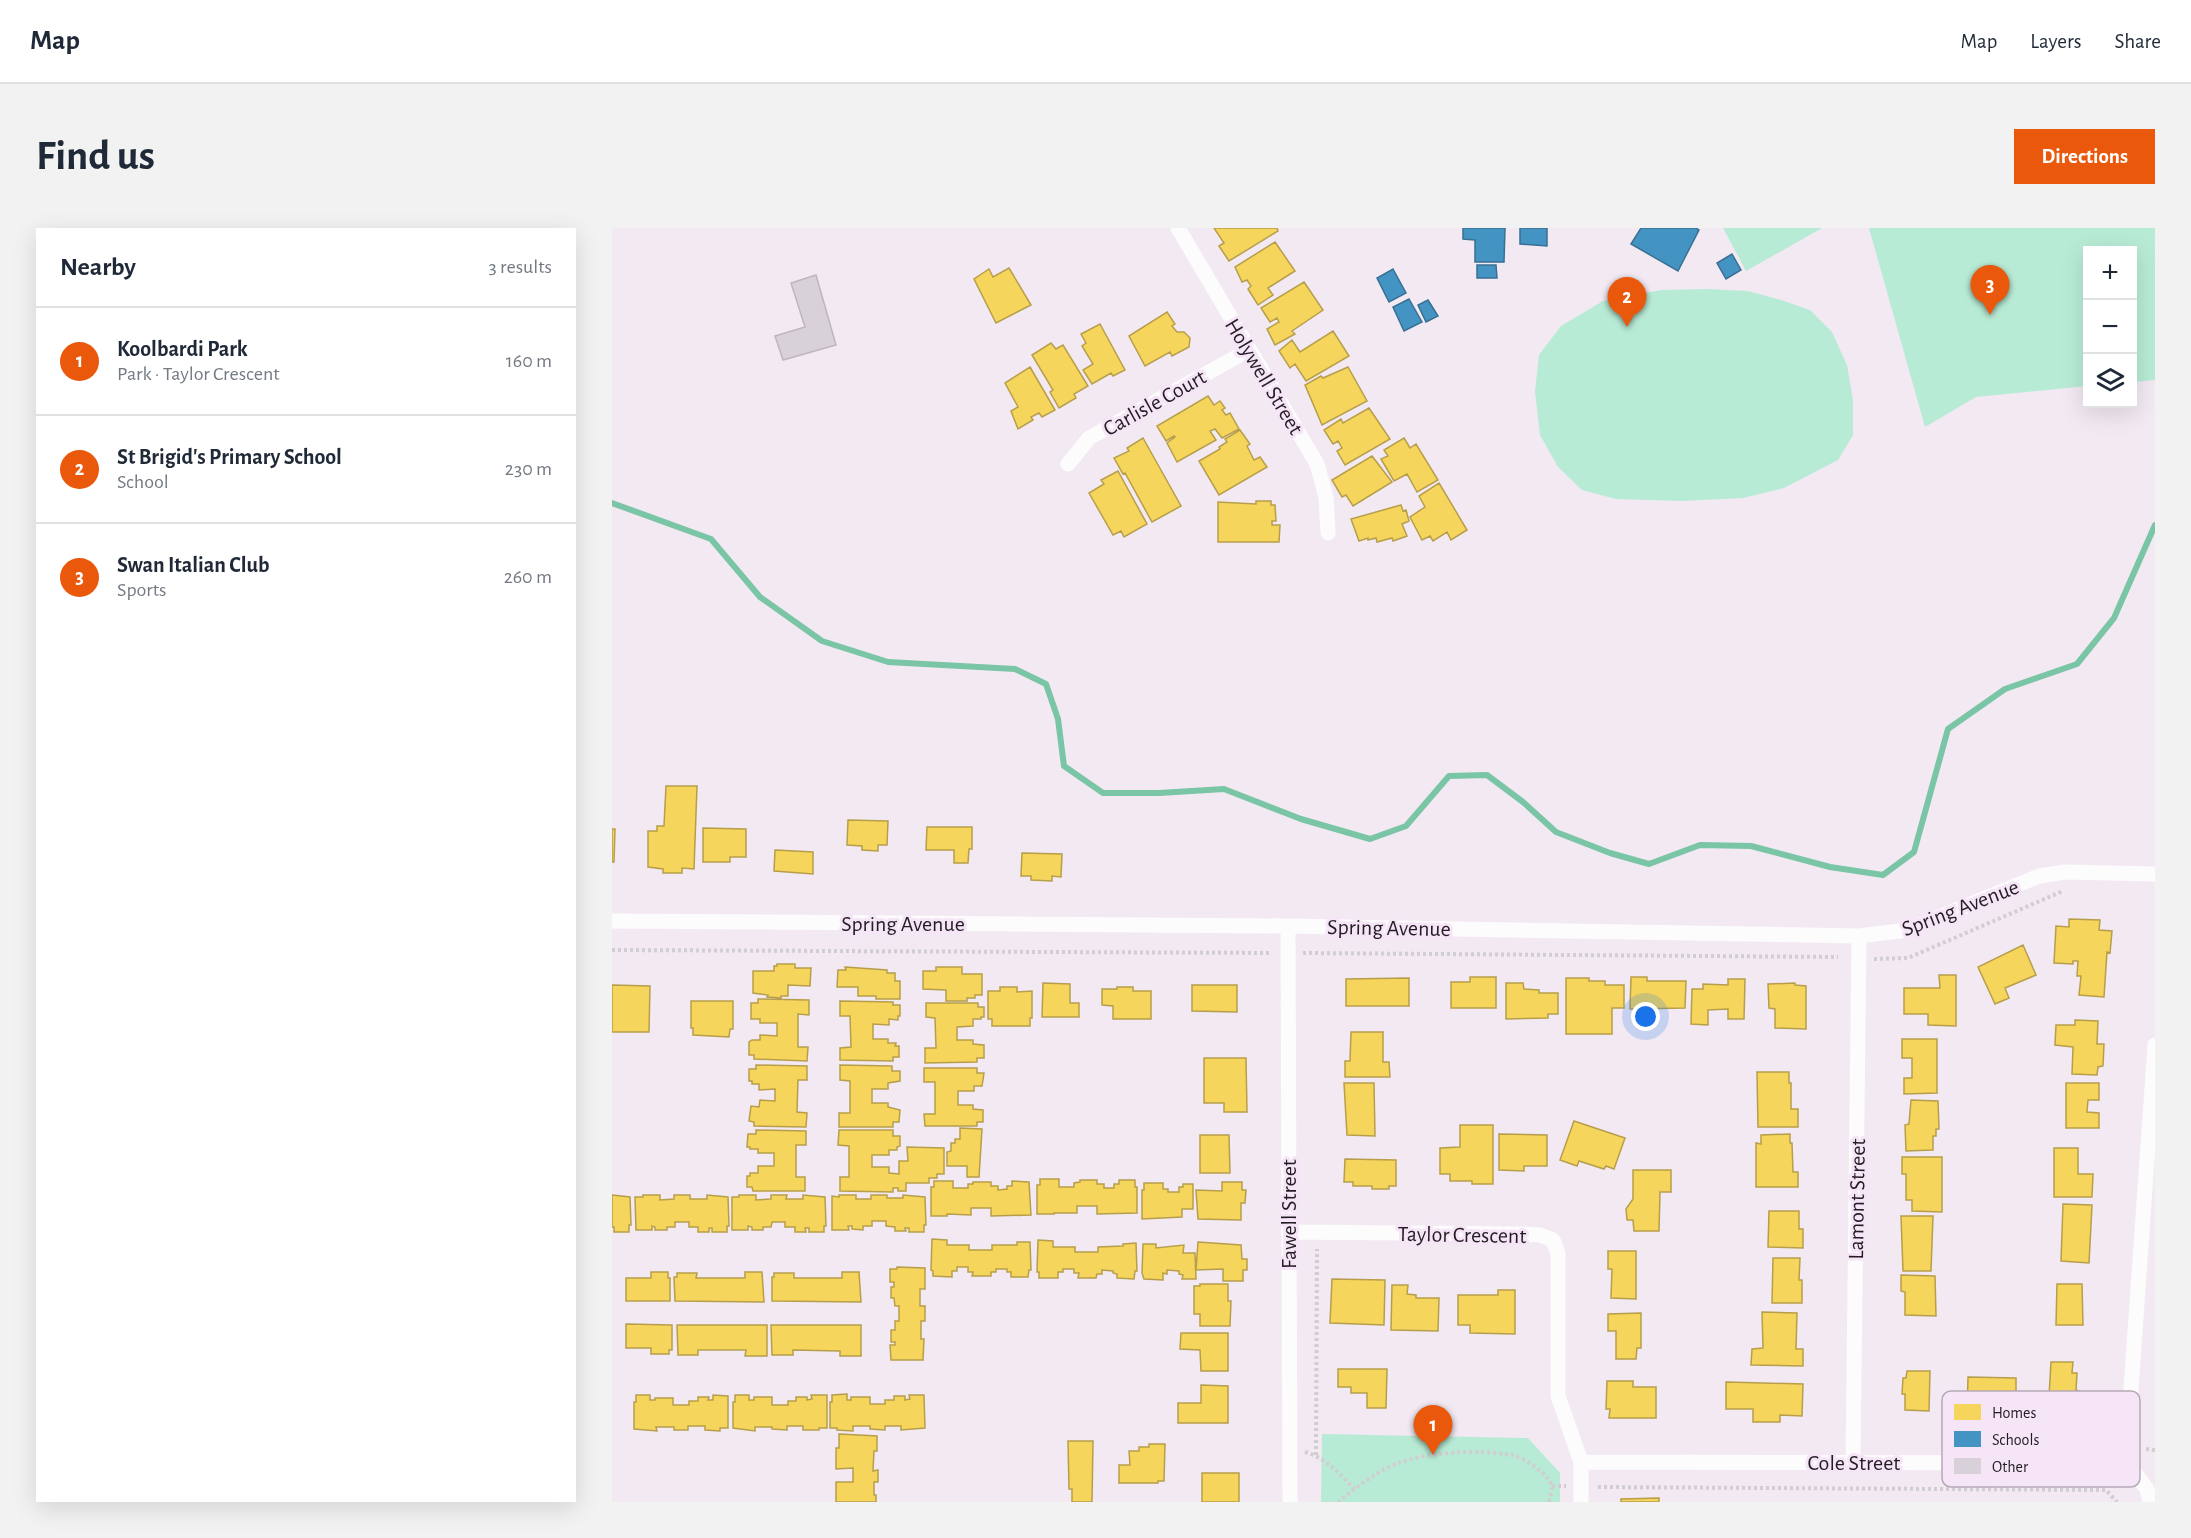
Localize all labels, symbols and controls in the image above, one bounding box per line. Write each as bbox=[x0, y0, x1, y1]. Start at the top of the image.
text: Map bbox=[30, 27, 80, 55]
text: Map bbox=[1961, 31, 1997, 52]
text: Layers bbox=[2030, 31, 2081, 52]
text: Share bbox=[2114, 31, 2161, 52]
button: Directions bbox=[2014, 129, 2155, 184]
text: Find us bbox=[36, 135, 155, 177]
map controls bbox=[2083, 246, 2137, 408]
button: + bbox=[2083, 246, 2137, 300]
text: Nearby bbox=[60, 254, 136, 280]
text: 3 results bbox=[488, 257, 552, 277]
pin: 3 bbox=[1970, 266, 2010, 315]
pin: 2 bbox=[1608, 278, 1646, 327]
button: − bbox=[2083, 300, 2137, 354]
street label: Holywell Street bbox=[1221, 315, 1307, 438]
text: Koolbardi Park bbox=[117, 338, 248, 360]
text: 1 bbox=[76, 351, 83, 371]
text: 160 m bbox=[506, 351, 552, 371]
button: layers bbox=[2083, 354, 2137, 408]
text: Park · Taylor Crescent bbox=[117, 364, 280, 384]
street label: Carlisle Court bbox=[1099, 366, 1209, 440]
text: St Brigid's Primary School bbox=[117, 446, 342, 468]
text: 2 bbox=[75, 459, 84, 479]
text: 230 m bbox=[505, 459, 552, 479]
text: School bbox=[117, 472, 169, 492]
text: Swan Italian Club bbox=[117, 554, 269, 576]
text: 3 bbox=[75, 567, 84, 587]
text: 260 m bbox=[504, 567, 552, 587]
text: Sports bbox=[117, 580, 166, 600]
street label: Spring Avenue bbox=[1899, 876, 2022, 940]
street label: Spring Avenue bbox=[841, 913, 965, 935]
street label: Spring Avenue bbox=[1327, 916, 1451, 940]
your location bbox=[1631, 1002, 1660, 1031]
street label: Lamont Street bbox=[1845, 1138, 1869, 1260]
street label: Fawell Street bbox=[1278, 1159, 1300, 1269]
street label: Taylor Crescent bbox=[1397, 1223, 1527, 1247]
legend bbox=[1942, 1391, 2140, 1487]
text: Homes bbox=[1992, 1405, 2036, 1421]
pin: 1 bbox=[1414, 1406, 1452, 1455]
text: Schools bbox=[1992, 1432, 2039, 1448]
street label: Cole Street bbox=[1808, 1452, 1900, 1474]
text: Other bbox=[1992, 1459, 2029, 1475]

